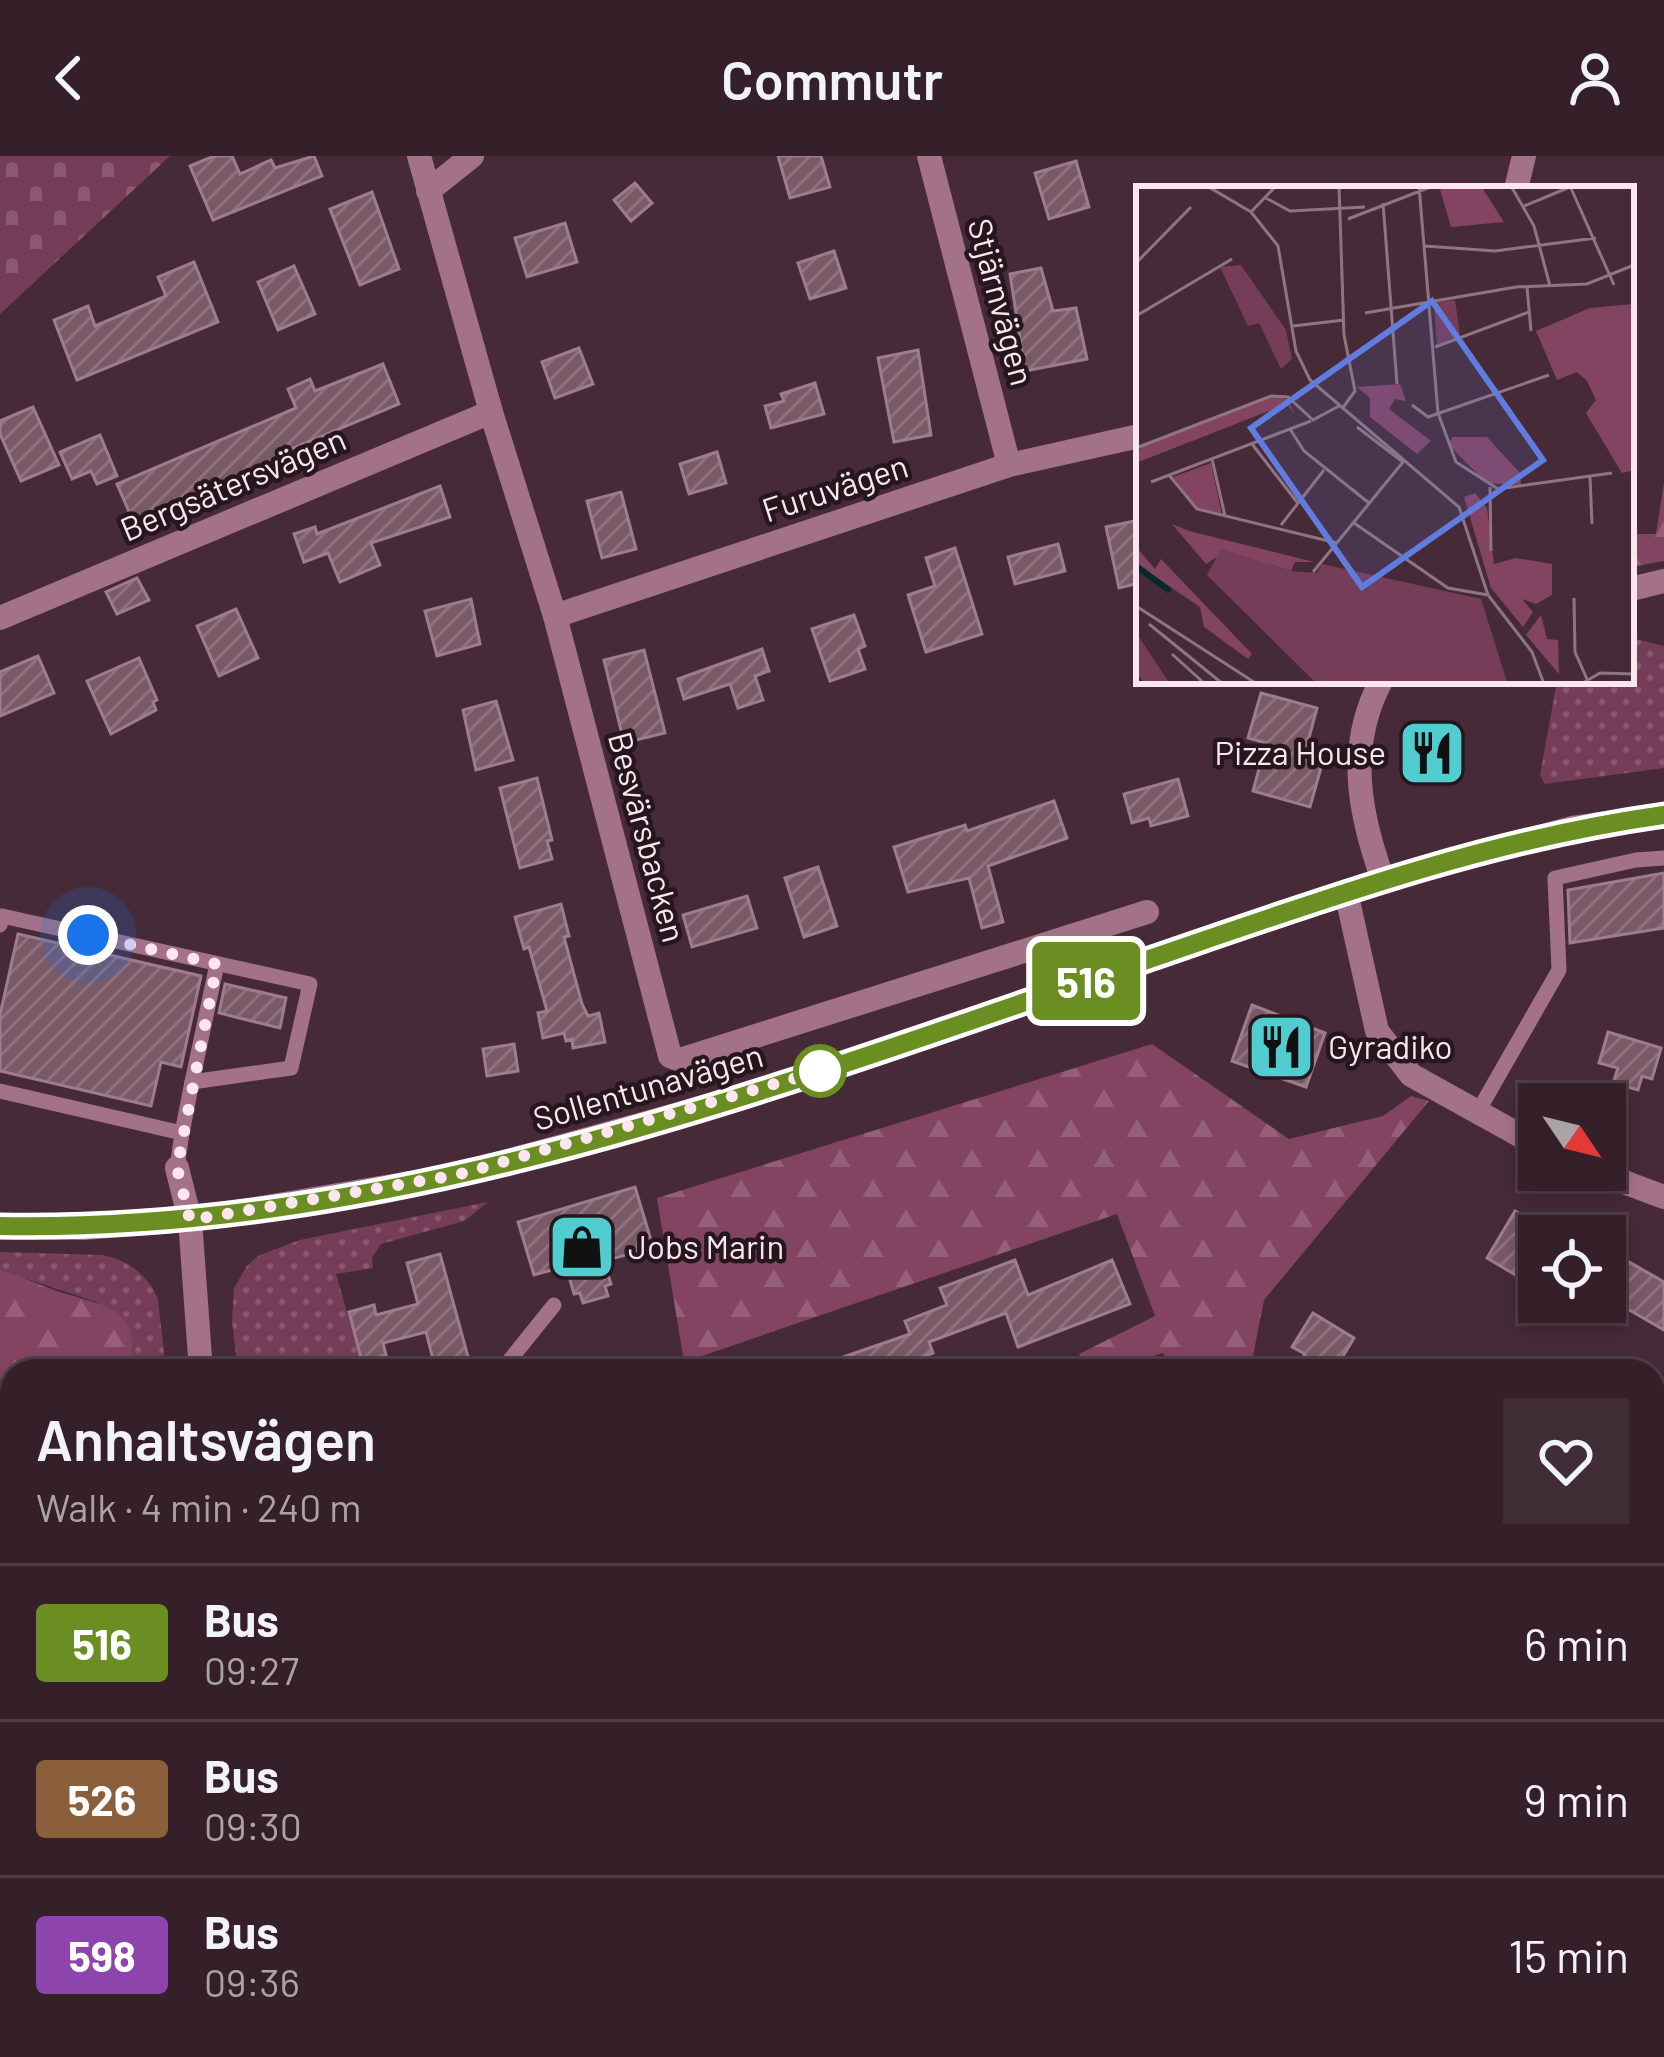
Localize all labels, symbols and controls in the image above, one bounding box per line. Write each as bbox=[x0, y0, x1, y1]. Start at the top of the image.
icon: back bbox=[36, 45, 102, 111]
icon: person bbox=[1562, 45, 1628, 111]
text: Commutr bbox=[721, 46, 943, 111]
inset map bbox=[1136, 186, 1634, 684]
street label: Stjärnvägen bbox=[961, 214, 1043, 389]
street label: Bergsätersvägen bbox=[114, 418, 351, 549]
street label: Furuvägen bbox=[757, 445, 913, 529]
restaurant icon: Pizza House bbox=[1397, 718, 1467, 788]
street label: Besvärsbacken bbox=[601, 727, 695, 946]
place label: Pizza House bbox=[1214, 732, 1386, 772]
your location bbox=[58, 905, 118, 965]
line badge: 516 bbox=[1017, 942, 1155, 1020]
text: 516 bbox=[1056, 956, 1116, 1006]
restaurant icon: Gyradiko bbox=[1246, 1012, 1316, 1082]
place label: Gyradiko bbox=[1328, 1026, 1453, 1066]
street label: Sollentunavägen bbox=[528, 1034, 767, 1138]
unlabelled marker bbox=[795, 1046, 845, 1096]
north arrow bbox=[1518, 1083, 1626, 1191]
map controls bbox=[1518, 1083, 1626, 1323]
shop icon: Jobs Marin bbox=[547, 1212, 617, 1282]
button: locate bbox=[1518, 1215, 1626, 1323]
place label: Jobs Marin bbox=[628, 1226, 784, 1266]
button: heart bbox=[1503, 1398, 1629, 1524]
text: Anhaltsvägen bbox=[36, 1404, 376, 1472]
text: Walk · 4 min · 240 m bbox=[36, 1483, 361, 1530]
text: Bus bbox=[204, 1592, 279, 1646]
text: 6 min bbox=[1524, 1616, 1629, 1670]
text: 516 bbox=[72, 1618, 132, 1668]
text: 09:27 bbox=[204, 1646, 299, 1693]
text: Bus bbox=[204, 1748, 279, 1802]
text: 9 min bbox=[1524, 1772, 1629, 1826]
text: 526 bbox=[68, 1774, 136, 1824]
text: 09:30 bbox=[204, 1802, 302, 1849]
text: Bus bbox=[204, 1904, 279, 1958]
text: 15 min bbox=[1508, 1928, 1629, 1982]
text: 598 bbox=[68, 1930, 136, 1980]
text: 09:36 bbox=[204, 1958, 300, 2005]

